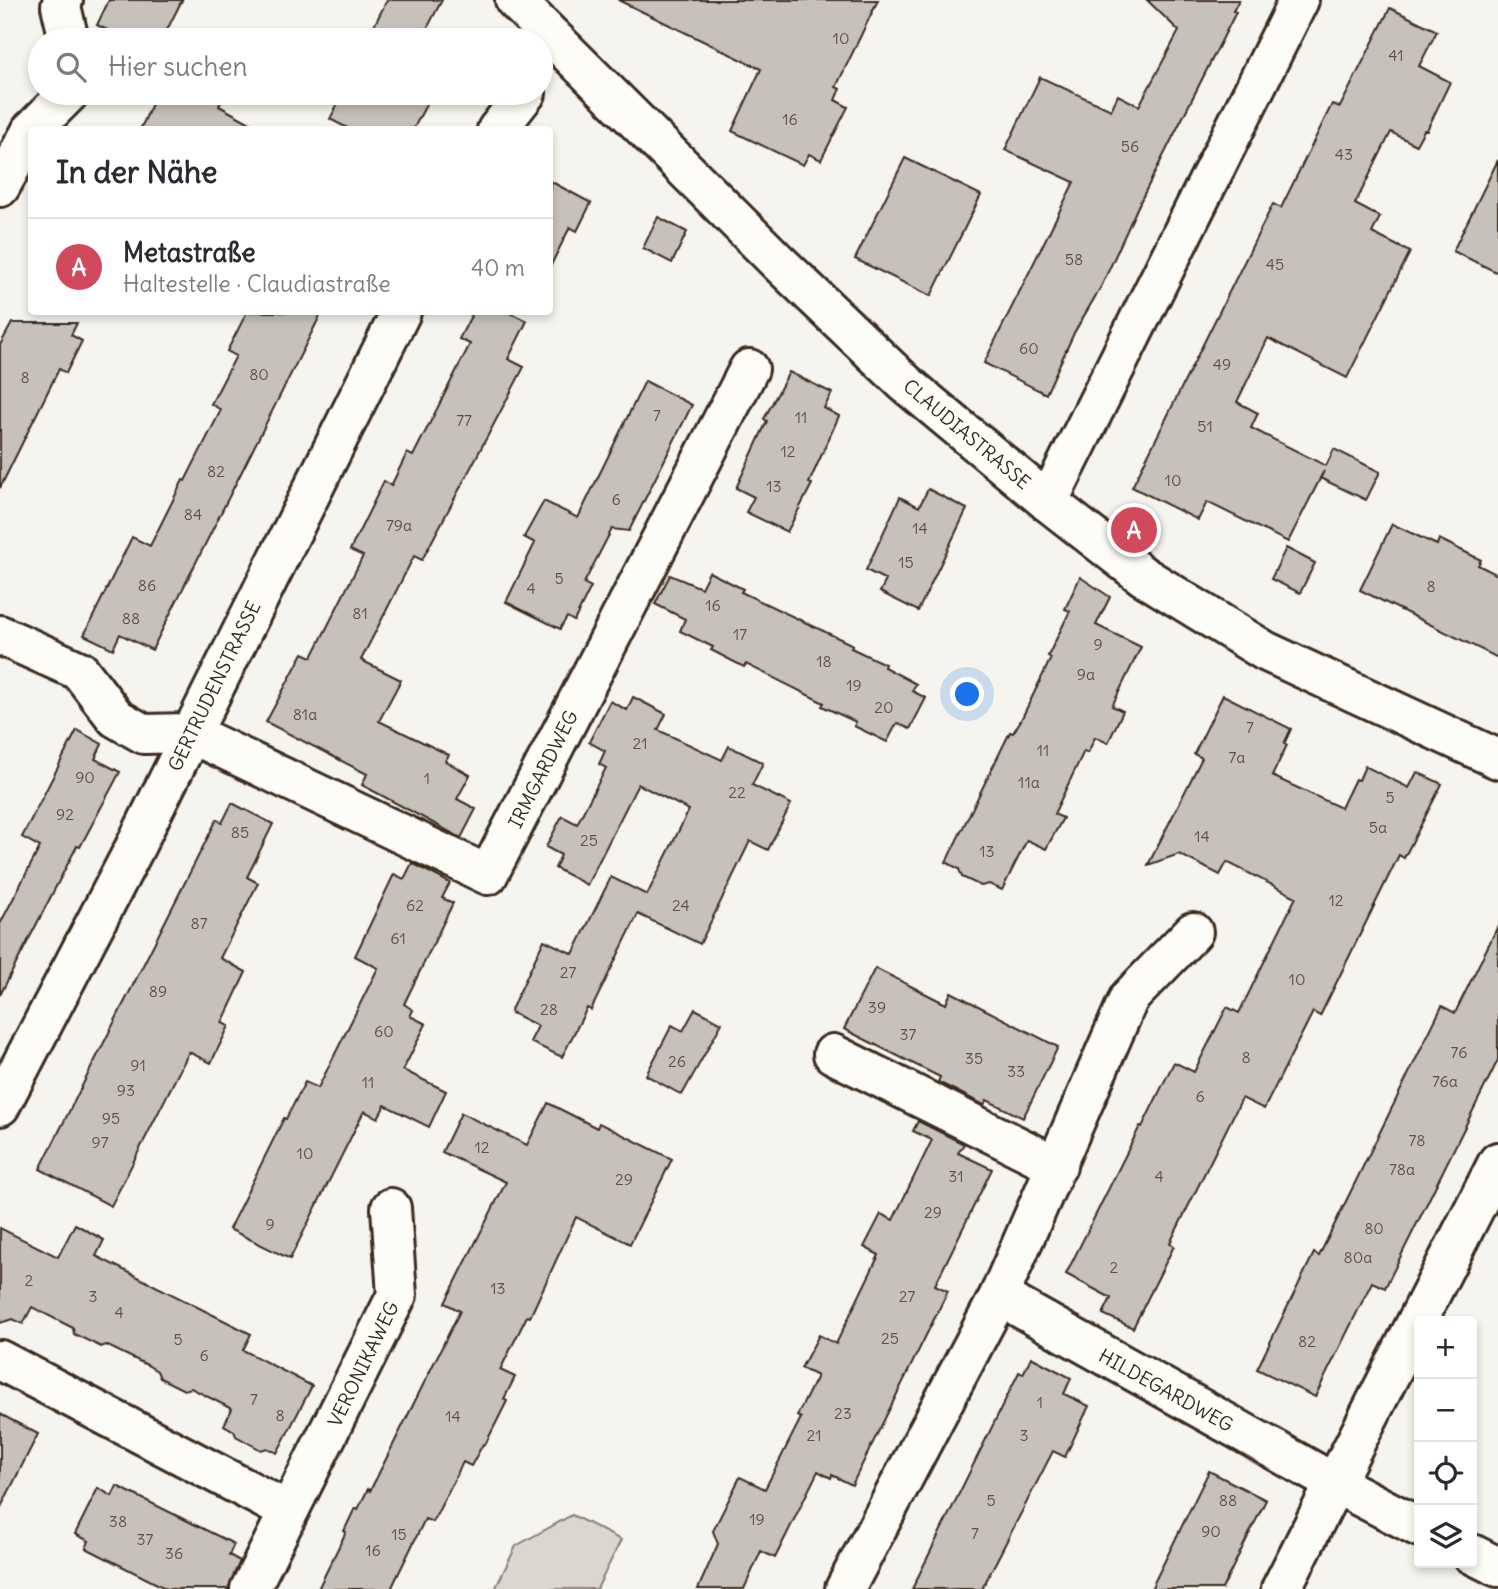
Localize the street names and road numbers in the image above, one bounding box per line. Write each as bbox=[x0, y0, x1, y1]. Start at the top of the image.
street label: CLAUDIASTRASSE bbox=[899, 374, 1035, 494]
street label: GERTRUDENSTRASSE bbox=[162, 597, 266, 775]
street label: IRMGARDWEG bbox=[503, 706, 583, 832]
street label: VERONIKAWEG bbox=[322, 1297, 404, 1431]
street label: HILDEGARDWEG bbox=[1095, 1343, 1237, 1437]

